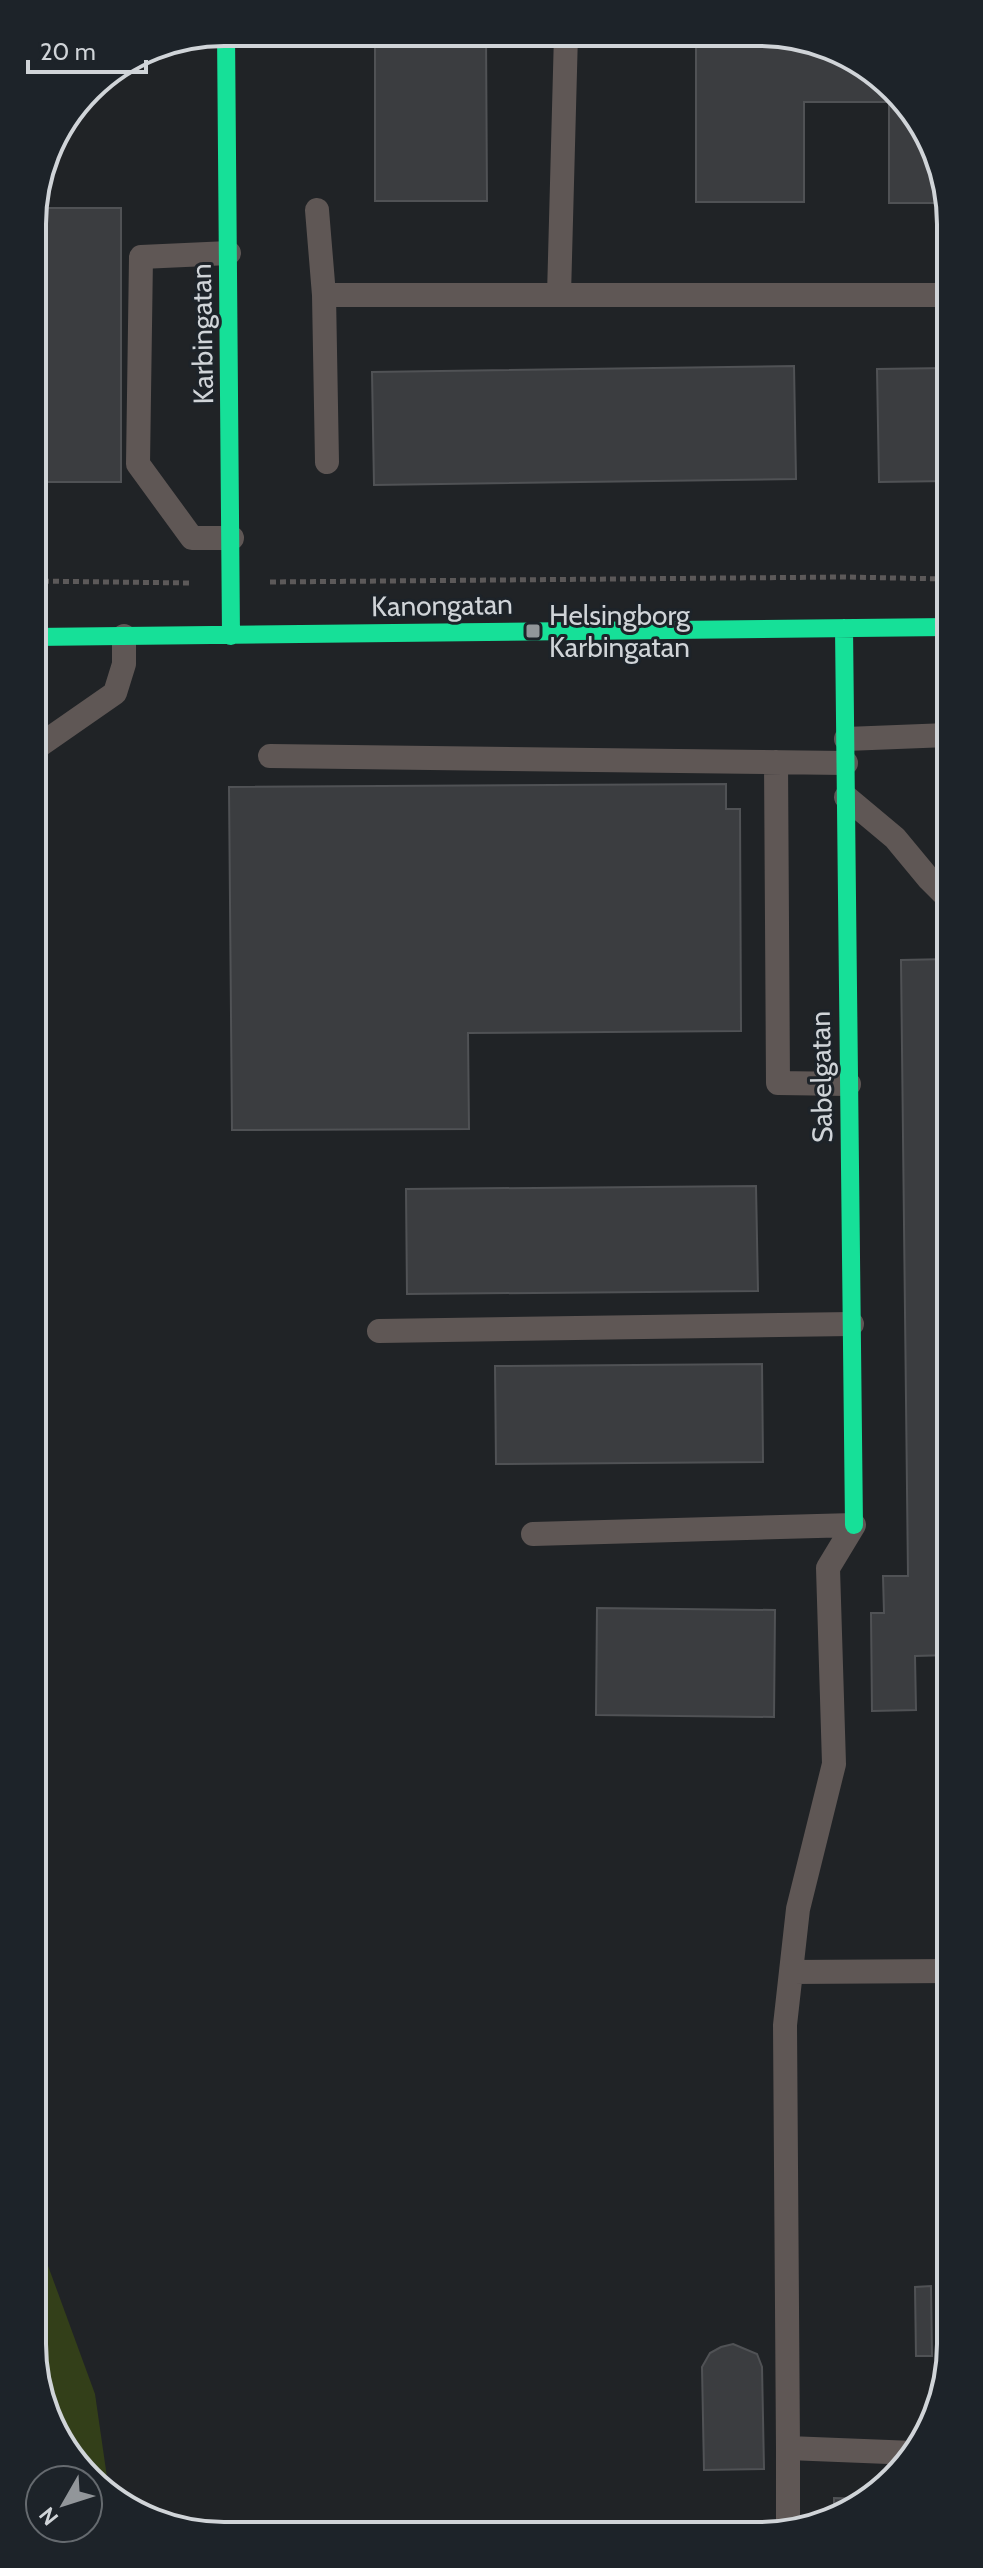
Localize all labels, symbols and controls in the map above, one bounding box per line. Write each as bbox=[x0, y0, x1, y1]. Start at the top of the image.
scale bar bbox=[28, 24, 146, 74]
text: 20 m bbox=[40, 37, 96, 66]
street label: Karbingatan bbox=[184, 263, 220, 405]
street label: Kanongatan bbox=[371, 587, 513, 623]
place label: Helsingborg Karbingatan bbox=[549, 598, 691, 664]
marker: Helsingborg Karbingatan bbox=[524, 622, 542, 640]
street label: Sabelgatan bbox=[803, 1011, 839, 1143]
north arrow bbox=[24, 2464, 104, 2544]
text: N bbox=[33, 2502, 64, 2531]

